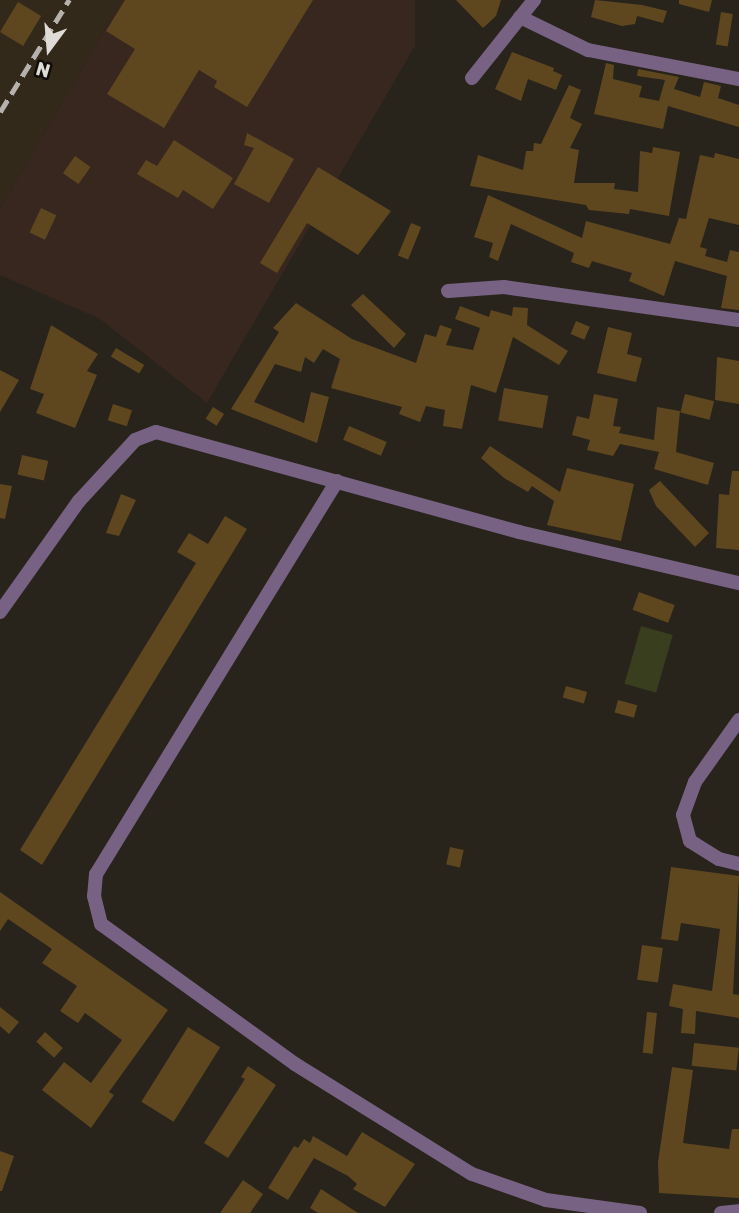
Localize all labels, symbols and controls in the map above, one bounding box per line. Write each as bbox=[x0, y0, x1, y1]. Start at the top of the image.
north arrow bbox=[14, 14, 84, 84]
text: N bbox=[33, 57, 53, 83]

